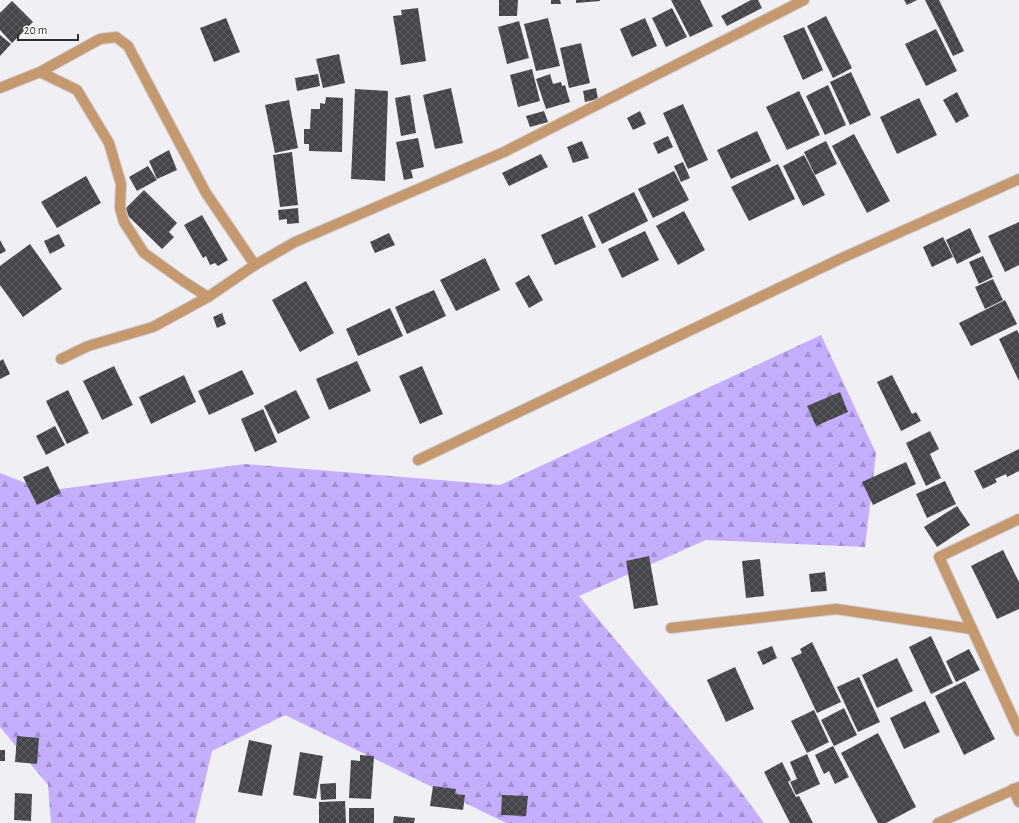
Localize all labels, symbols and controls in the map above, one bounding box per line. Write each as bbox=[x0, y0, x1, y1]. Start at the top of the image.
scale bar bbox=[18, 16, 78, 42]
text: 20 m bbox=[24, 24, 47, 36]

